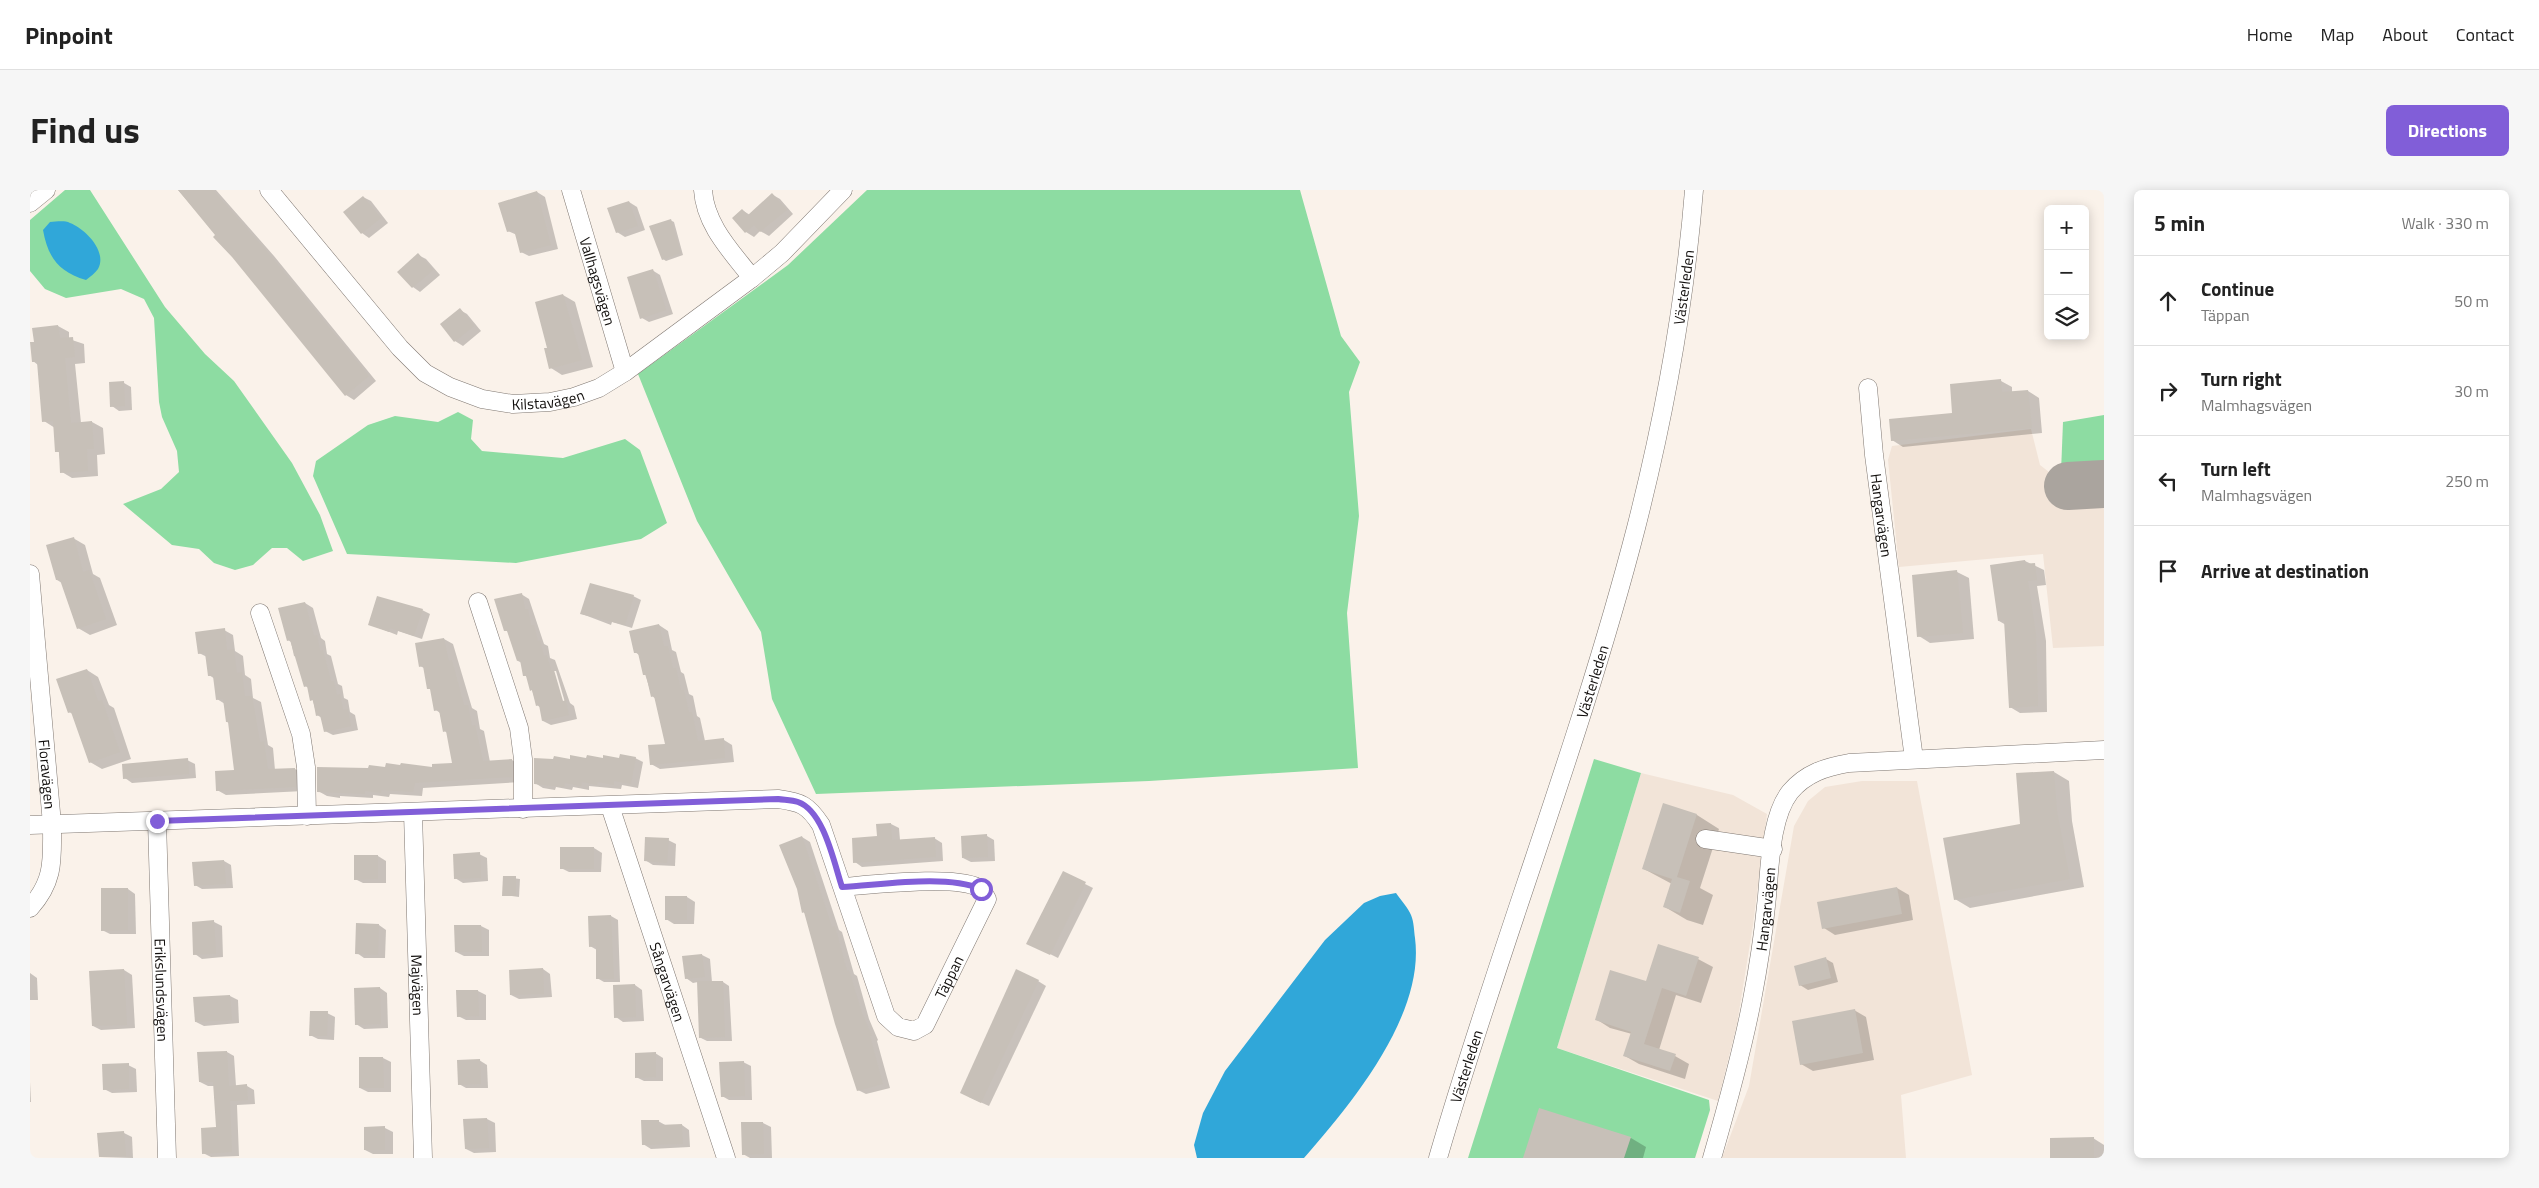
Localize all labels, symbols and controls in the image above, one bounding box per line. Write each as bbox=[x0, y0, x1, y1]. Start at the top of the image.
text: Pinpoint bbox=[25, 17, 113, 53]
text: Home bbox=[2247, 21, 2293, 48]
text: Map bbox=[2321, 21, 2354, 48]
text: About bbox=[2382, 21, 2428, 48]
text: Contact bbox=[2456, 21, 2514, 48]
text: Find us bbox=[30, 103, 140, 157]
button: Directions bbox=[2386, 105, 2509, 156]
map controls bbox=[2044, 205, 2089, 340]
button: + bbox=[2044, 205, 2089, 250]
text: 5 min bbox=[2154, 207, 2205, 239]
text: Walk · 330 m bbox=[2401, 211, 2489, 235]
street label: Vallhagsvägen bbox=[574, 234, 622, 328]
street label: Västerleden bbox=[1667, 248, 1700, 326]
button: − bbox=[2044, 250, 2089, 295]
text: Continue bbox=[2201, 274, 2274, 303]
icon: ahead bbox=[2154, 287, 2182, 315]
text: 50 m bbox=[2454, 289, 2489, 313]
button: layers bbox=[2044, 295, 2089, 340]
text: Täppan bbox=[2201, 303, 2250, 327]
text: Turn right bbox=[2201, 364, 2282, 393]
icon: right bbox=[2154, 377, 2182, 405]
text: 30 m bbox=[2454, 379, 2489, 403]
street label: Kilstavägen bbox=[511, 383, 587, 416]
text: Malmhagsvägen bbox=[2201, 393, 2312, 417]
text: Turn left bbox=[2201, 454, 2271, 483]
icon: left bbox=[2154, 467, 2182, 495]
text: 250 m bbox=[2445, 469, 2489, 493]
street label: Hangarvägen bbox=[1865, 472, 1899, 558]
text: Malmhagsvägen bbox=[2201, 483, 2312, 507]
text: Arrive at destination bbox=[2201, 556, 2369, 585]
icon: arrive bbox=[2154, 557, 2182, 585]
street label: Västerleden bbox=[1570, 642, 1614, 721]
street label: Floravägen bbox=[33, 738, 62, 810]
route end bbox=[146, 810, 169, 833]
street label: Hangarvägen bbox=[1749, 866, 1781, 952]
route start bbox=[970, 878, 993, 901]
street label: Erikslundsvägen bbox=[149, 938, 175, 1042]
street label: Sångarvägen bbox=[644, 939, 692, 1024]
street label: Täppan bbox=[928, 951, 969, 1002]
street label: Majvägen bbox=[406, 954, 430, 1016]
street label: Västerleden bbox=[1444, 1027, 1488, 1106]

